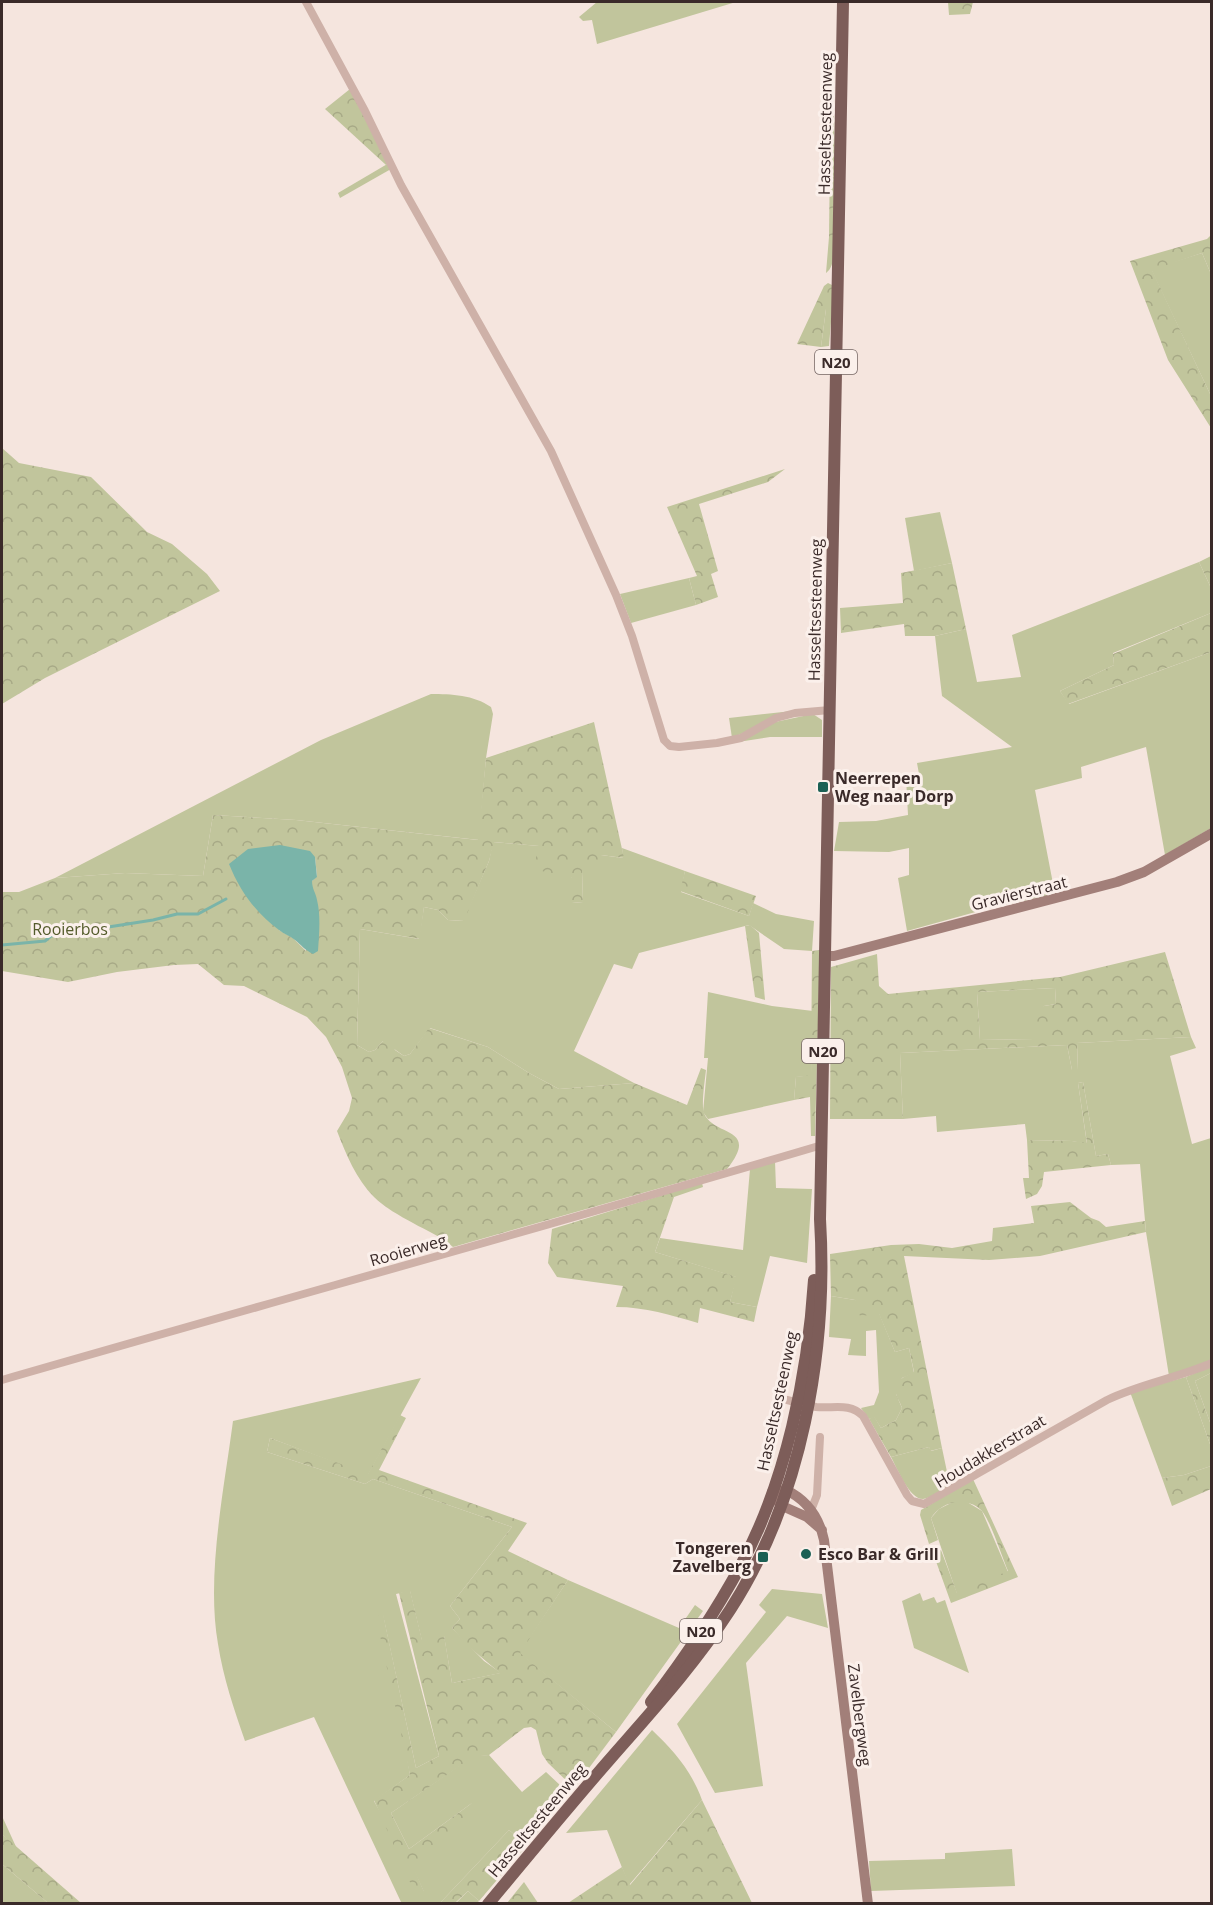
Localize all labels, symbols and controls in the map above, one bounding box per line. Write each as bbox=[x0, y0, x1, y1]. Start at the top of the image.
street label: Hasseltsesteenweg bbox=[813, 52, 837, 195]
road number: N20 bbox=[815, 350, 857, 374]
street label: Hasseltsesteenweg bbox=[803, 538, 827, 681]
place label: Neerrepen Weg naar Dorp bbox=[835, 767, 954, 807]
marker: Neerrepen Weg naar Dorp bbox=[816, 780, 830, 794]
street label: Gravierstraat bbox=[969, 870, 1069, 916]
park label: Rooierbos bbox=[32, 918, 108, 940]
road number: N20 bbox=[802, 1039, 844, 1063]
street label: Rooierweg bbox=[367, 1228, 449, 1271]
street label: Hasseltsesteenweg bbox=[751, 1329, 803, 1473]
street label: Houdakkerstraat bbox=[931, 1409, 1050, 1493]
place label: Tongeren Zavelberg bbox=[673, 1537, 751, 1577]
place label: Esco Bar & Grill bbox=[818, 1543, 939, 1565]
marker: Esco Bar & Grill bbox=[799, 1547, 813, 1561]
marker: Tongeren Zavelberg bbox=[756, 1550, 770, 1564]
road number: N20 bbox=[680, 1619, 722, 1643]
street label: Zavelbergweg bbox=[843, 1662, 877, 1768]
street label: Hasseltsesteenweg bbox=[483, 1758, 591, 1882]

